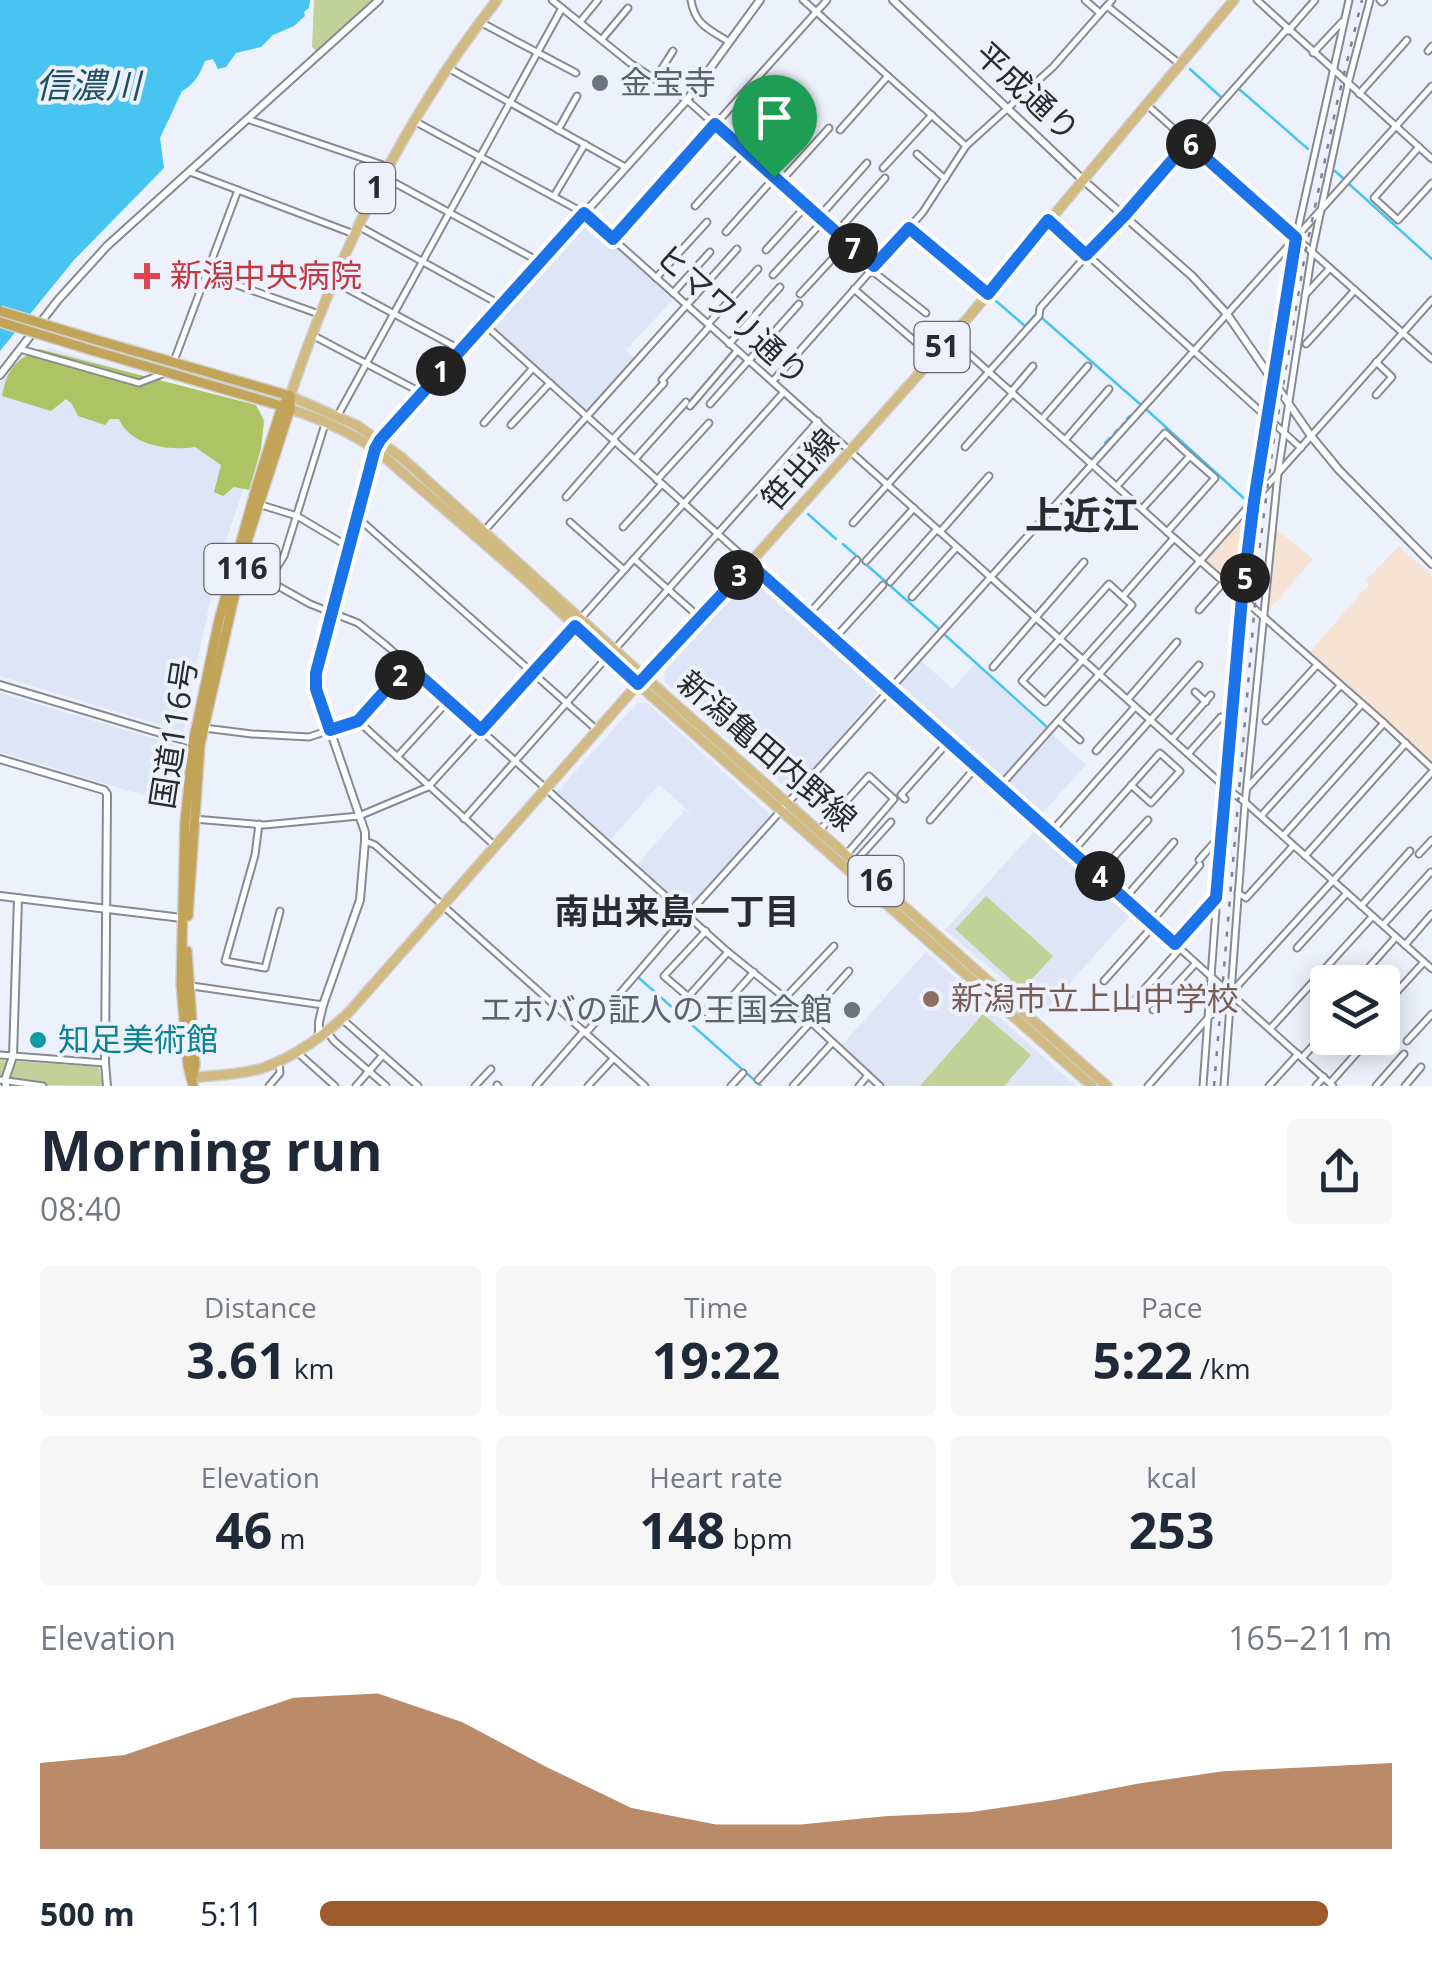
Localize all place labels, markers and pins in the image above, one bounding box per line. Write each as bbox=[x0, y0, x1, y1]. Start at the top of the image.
place label: 金宝寺 bbox=[620, 60, 716, 103]
marker: 金宝寺 bbox=[589, 72, 611, 94]
pin bbox=[732, 75, 817, 178]
pin: 6 bbox=[1166, 119, 1216, 169]
pin: 7 bbox=[828, 223, 878, 273]
place label: 新潟中央病院 bbox=[170, 253, 362, 296]
marker: 新潟中央病院 bbox=[134, 263, 160, 289]
pin: 1 bbox=[416, 346, 466, 396]
pin: 3 bbox=[714, 550, 764, 600]
pin: 5 bbox=[1220, 553, 1270, 603]
pin: 2 bbox=[375, 650, 425, 700]
pin: 4 bbox=[1075, 851, 1125, 901]
place label: 新潟市立上山中学校 bbox=[951, 976, 1239, 1019]
place label: エホバの証人の王国会館 bbox=[480, 987, 832, 1030]
marker: 新潟市立上山中学校 bbox=[920, 988, 942, 1010]
marker: エホバの証人の王国会館 bbox=[841, 999, 863, 1021]
place label: 知足美術館 bbox=[58, 1017, 218, 1060]
marker: 知足美術館 bbox=[27, 1029, 49, 1051]

